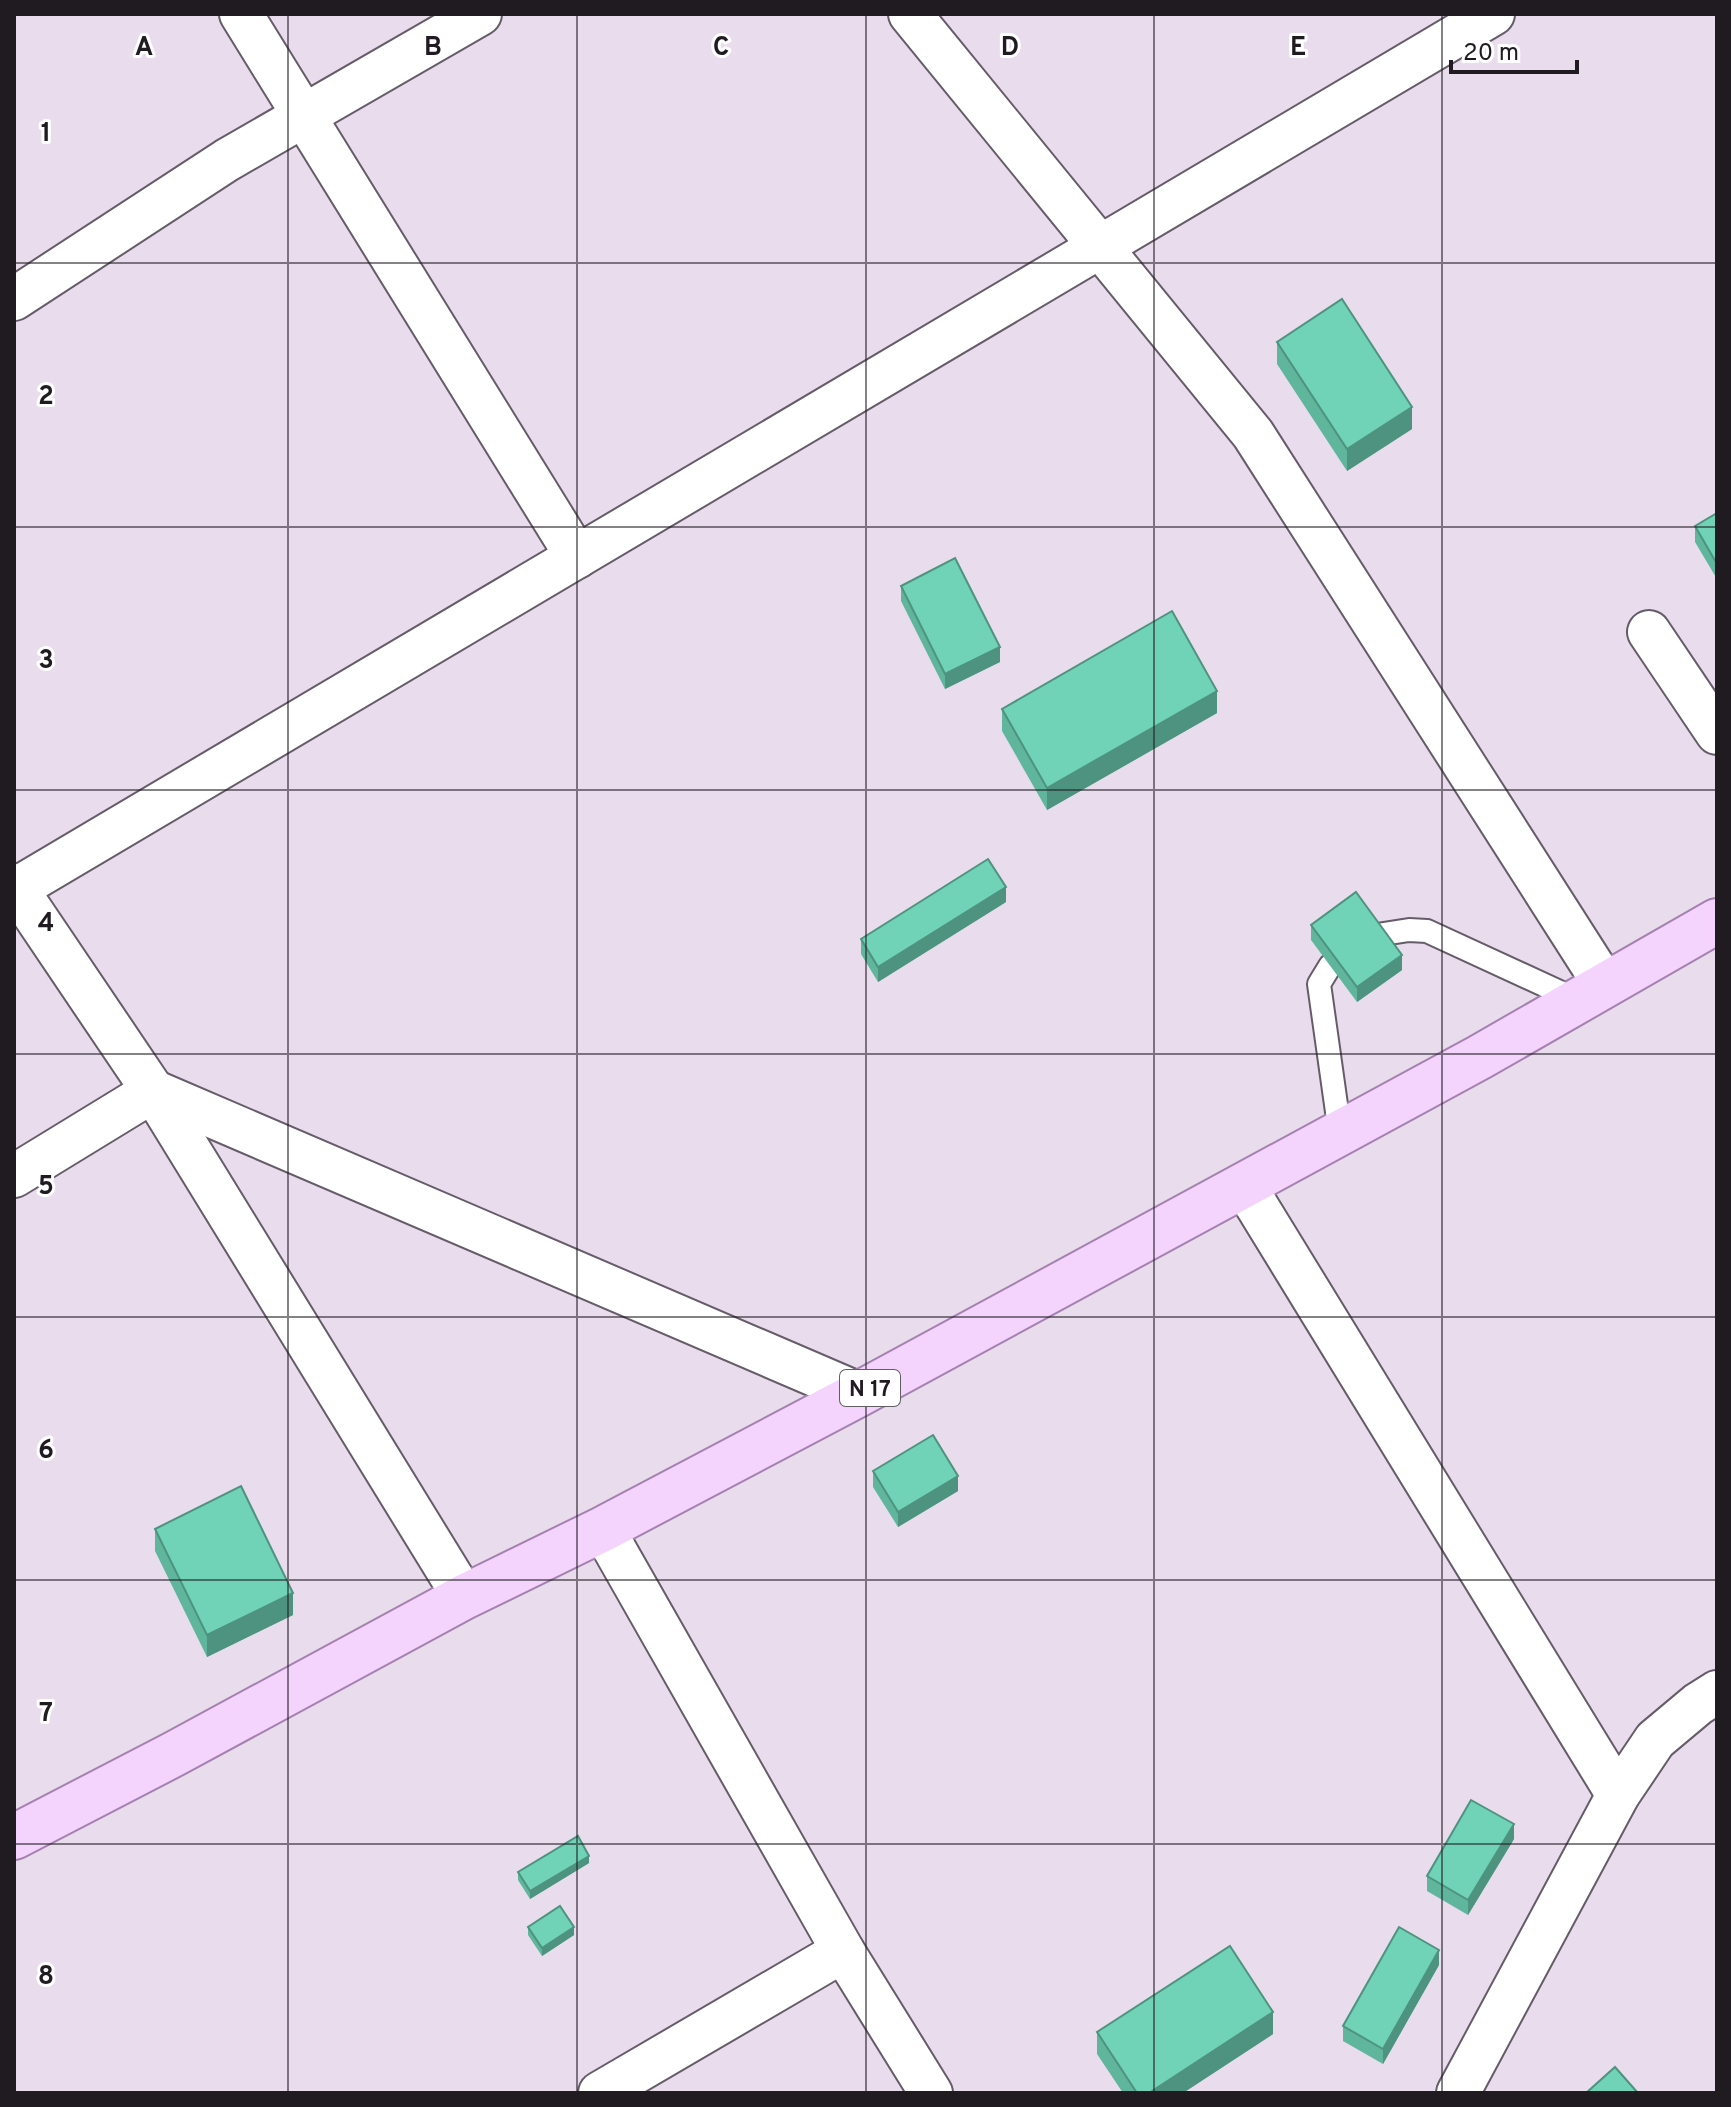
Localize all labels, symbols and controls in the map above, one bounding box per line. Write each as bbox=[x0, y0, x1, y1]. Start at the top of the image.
scale bar bbox=[1451, 24, 1577, 74]
text: A bbox=[135, 32, 153, 65]
text: B bbox=[424, 32, 442, 65]
text: C bbox=[713, 32, 729, 65]
text: D bbox=[1001, 32, 1019, 65]
text: E bbox=[1290, 32, 1306, 65]
text: 20 m bbox=[1463, 39, 1519, 69]
text: 1 bbox=[41, 118, 51, 151]
text: 2 bbox=[38, 381, 54, 414]
text: 3 bbox=[38, 645, 54, 678]
text: 4 bbox=[38, 908, 54, 941]
text: 5 bbox=[38, 1171, 54, 1204]
road number: N 17 bbox=[840, 1370, 900, 1406]
text: 6 bbox=[38, 1435, 54, 1468]
text: 7 bbox=[39, 1698, 53, 1731]
text: 8 bbox=[38, 1961, 54, 1994]

